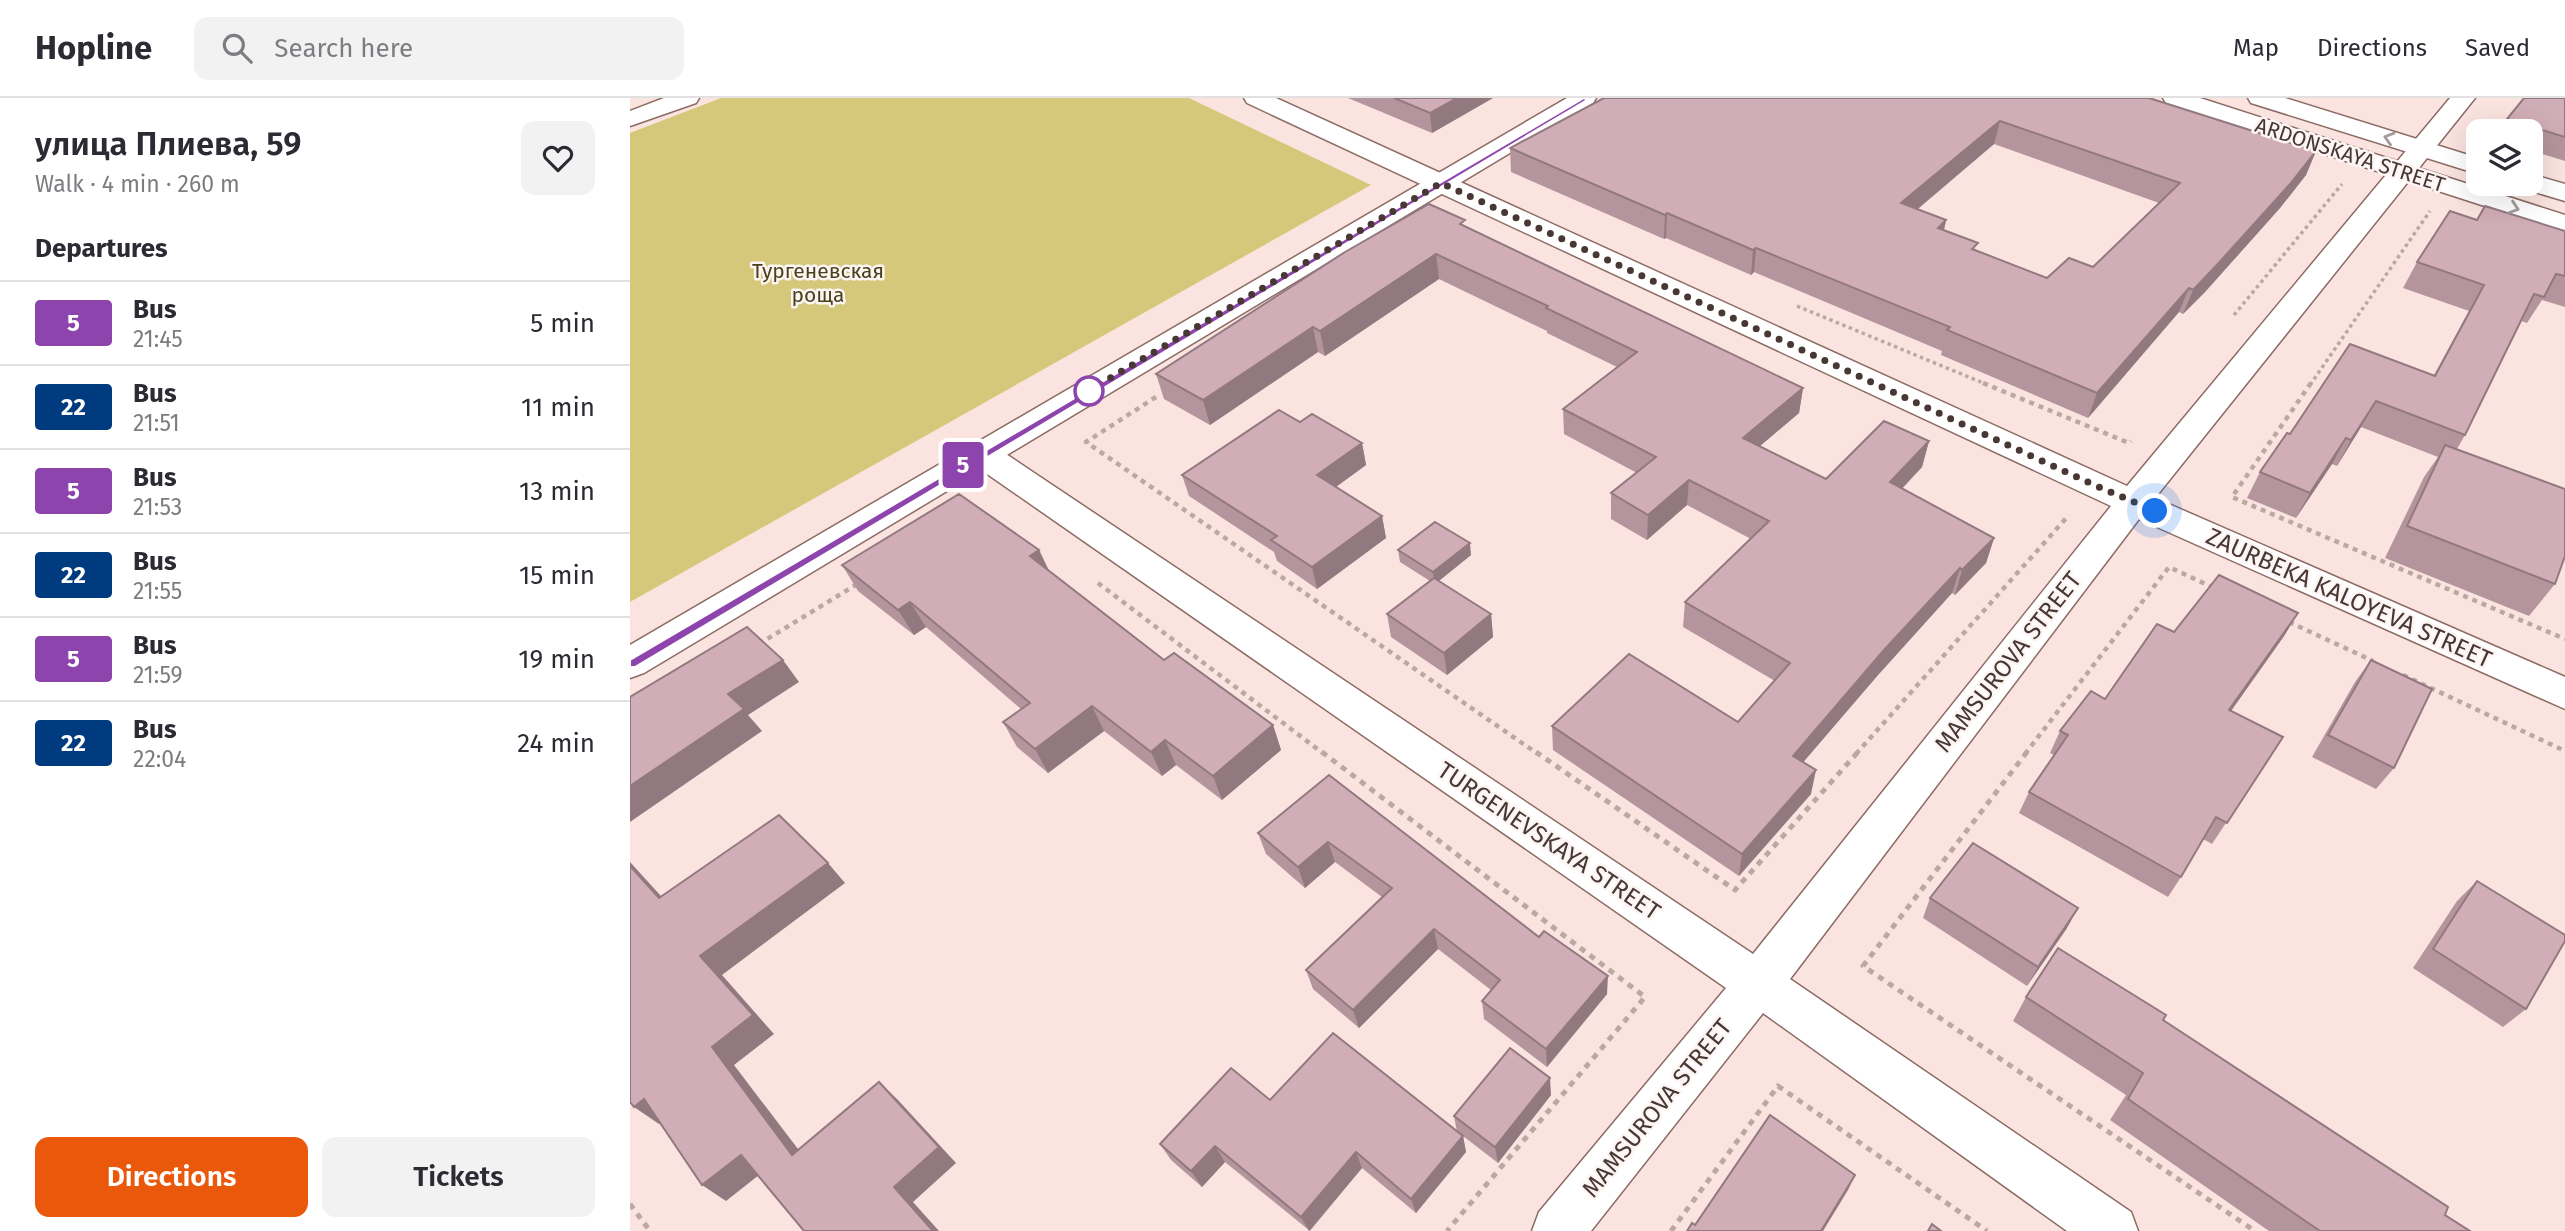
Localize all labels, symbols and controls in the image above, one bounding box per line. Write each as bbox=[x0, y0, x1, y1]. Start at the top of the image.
search box bbox=[194, 17, 684, 80]
text: Hopline bbox=[35, 28, 152, 68]
icon: search bbox=[218, 29, 256, 67]
text: Search here bbox=[274, 33, 413, 64]
text: Map bbox=[2233, 34, 2279, 62]
text: Directions bbox=[2317, 34, 2427, 62]
text: Saved bbox=[2465, 34, 2530, 62]
street label: ARDONSKAYA STREET bbox=[2252, 112, 2448, 198]
map controls bbox=[2466, 119, 2543, 196]
button: layers bbox=[2466, 119, 2543, 196]
button: heart bbox=[521, 121, 595, 195]
text: улица Плиева, 59 bbox=[35, 124, 301, 164]
one-way arrow bbox=[2384, 132, 2396, 147]
text: Walk · 4 min · 260 m bbox=[35, 170, 240, 198]
one-way arrow bbox=[2508, 200, 2520, 214]
text: Departures bbox=[35, 233, 168, 264]
park label: Тургеневская роща bbox=[752, 258, 884, 308]
text: Bus bbox=[133, 294, 176, 325]
text: 5 min bbox=[530, 308, 595, 339]
text: 5 bbox=[67, 309, 80, 337]
text: 21:45 bbox=[133, 325, 183, 353]
unlabelled marker bbox=[1074, 376, 1104, 406]
text: Bus bbox=[133, 378, 176, 409]
text: 11 min bbox=[521, 392, 595, 423]
text: 22 bbox=[61, 393, 86, 421]
text: 21:51 bbox=[133, 409, 180, 437]
line badge: 5 bbox=[940, 442, 986, 488]
text: 5 bbox=[957, 451, 969, 479]
text: Bus bbox=[133, 462, 176, 493]
text: 13 min bbox=[519, 476, 595, 507]
text: 5 bbox=[67, 477, 80, 505]
text: 21:53 bbox=[133, 493, 182, 521]
your location bbox=[2137, 493, 2172, 528]
street label: ZAURBEKA KALOYEVA STREET bbox=[2202, 522, 2497, 674]
text: Bus bbox=[133, 546, 176, 577]
text: 15 min bbox=[519, 560, 595, 591]
text: 22 bbox=[61, 561, 86, 589]
street label: MAMSUROVA STREET bbox=[1929, 566, 2087, 758]
text: 21:55 bbox=[133, 577, 182, 605]
text: Bus bbox=[133, 630, 176, 661]
text: 19 min bbox=[518, 644, 595, 675]
text: 5 bbox=[67, 645, 80, 673]
text: 21:59 bbox=[133, 661, 183, 689]
text: Bus bbox=[133, 714, 176, 745]
text: 24 min bbox=[517, 728, 595, 759]
text: 22 bbox=[61, 729, 86, 757]
text: 22:04 bbox=[133, 745, 186, 773]
street label: TURGENEVSKAYA STREET bbox=[1432, 756, 1666, 926]
street label: MAMSUROVA STREET bbox=[1577, 1013, 1738, 1203]
button: Directions bbox=[35, 1137, 308, 1217]
button: Tickets bbox=[322, 1137, 595, 1217]

